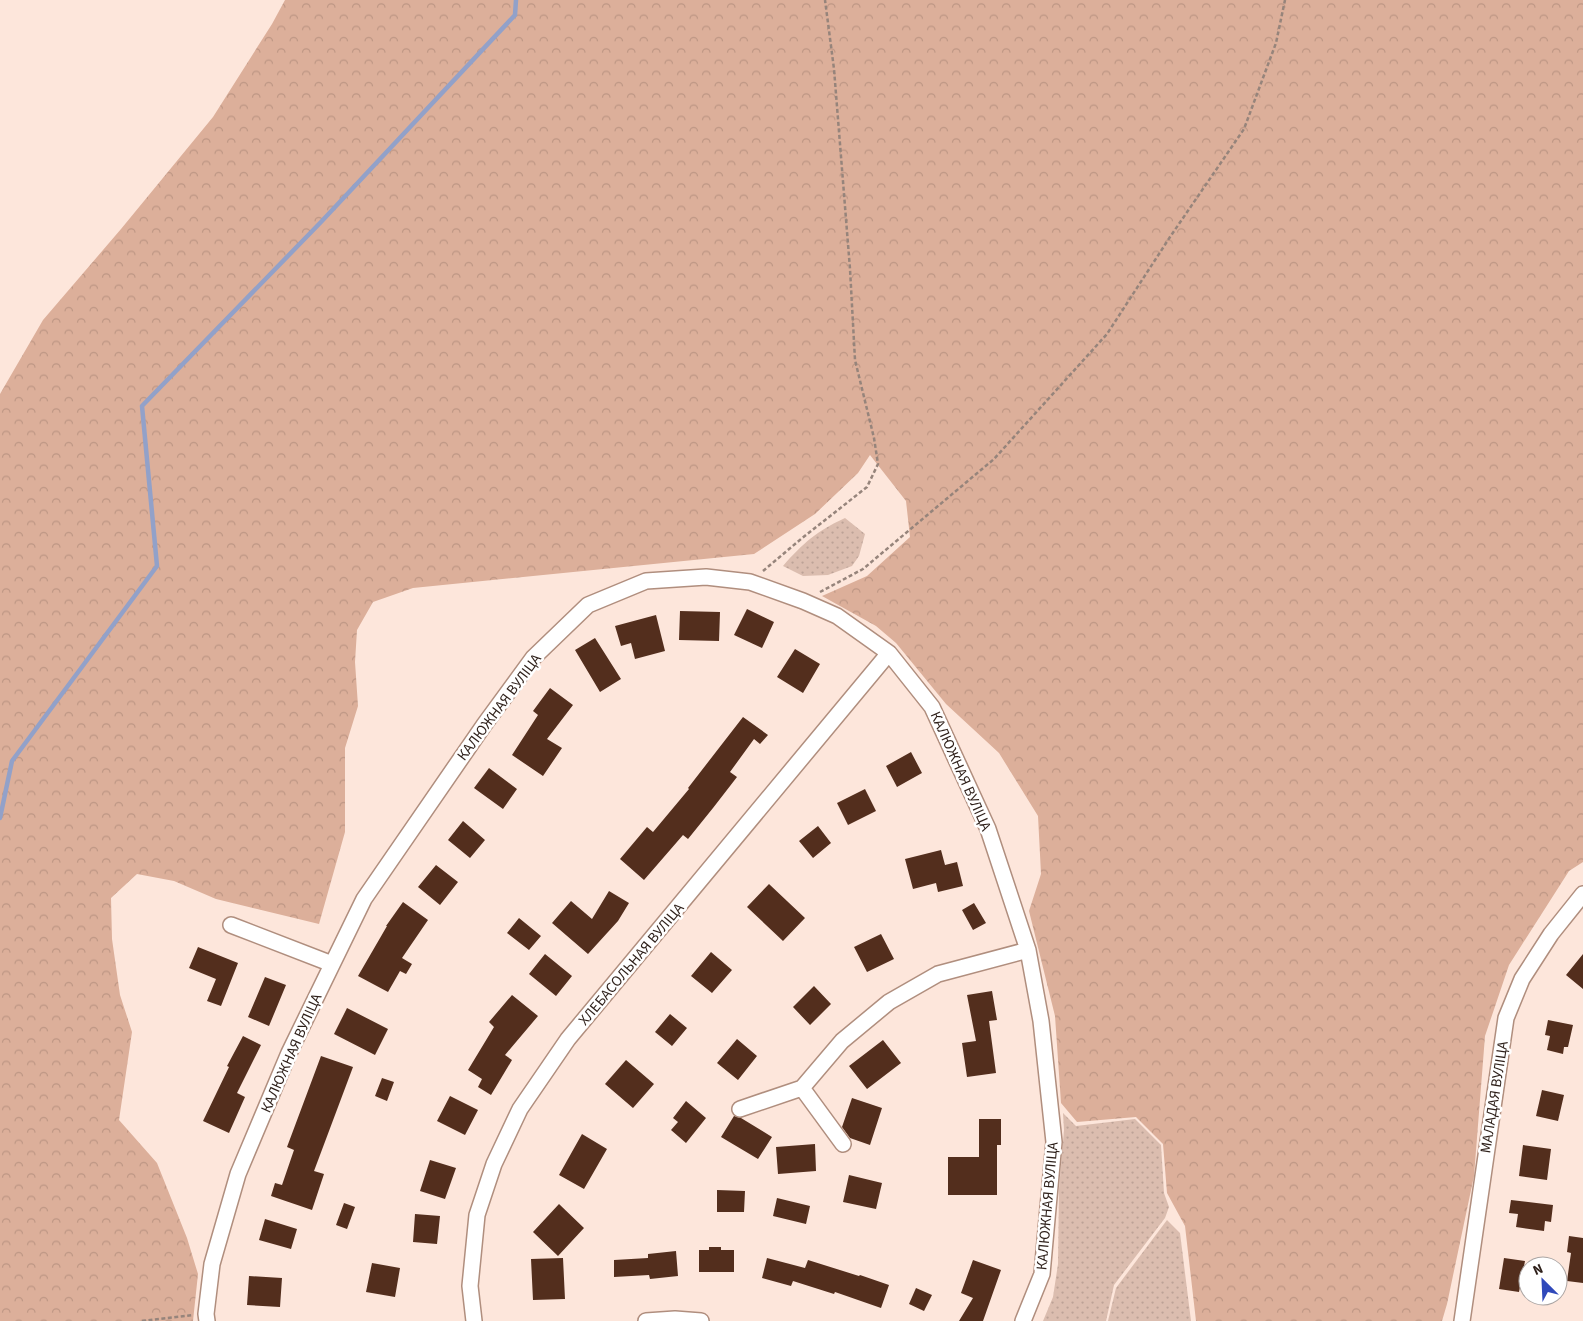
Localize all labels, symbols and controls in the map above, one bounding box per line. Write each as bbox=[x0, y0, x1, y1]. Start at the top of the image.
street label: КАЛЮЖНАЯ ВУЛІЦА bbox=[452, 649, 547, 765]
street label: КАЛЮЖНАЯ ВУЛІЦА bbox=[925, 708, 997, 835]
street label: ХЛЕБАСОЛЬНАЯ ВУЛІЦА bbox=[574, 898, 690, 1030]
street label: КАЛЮЖНАЯ ВУЛІЦА bbox=[256, 989, 328, 1116]
street label: МАЛАДАЯ ВУЛІЦА bbox=[1475, 1039, 1514, 1155]
street label: КАЛЮЖНАЯ ВУЛІЦА bbox=[1031, 1140, 1064, 1271]
north arrow bbox=[1518, 1256, 1568, 1306]
text: N bbox=[1530, 1259, 1546, 1281]

